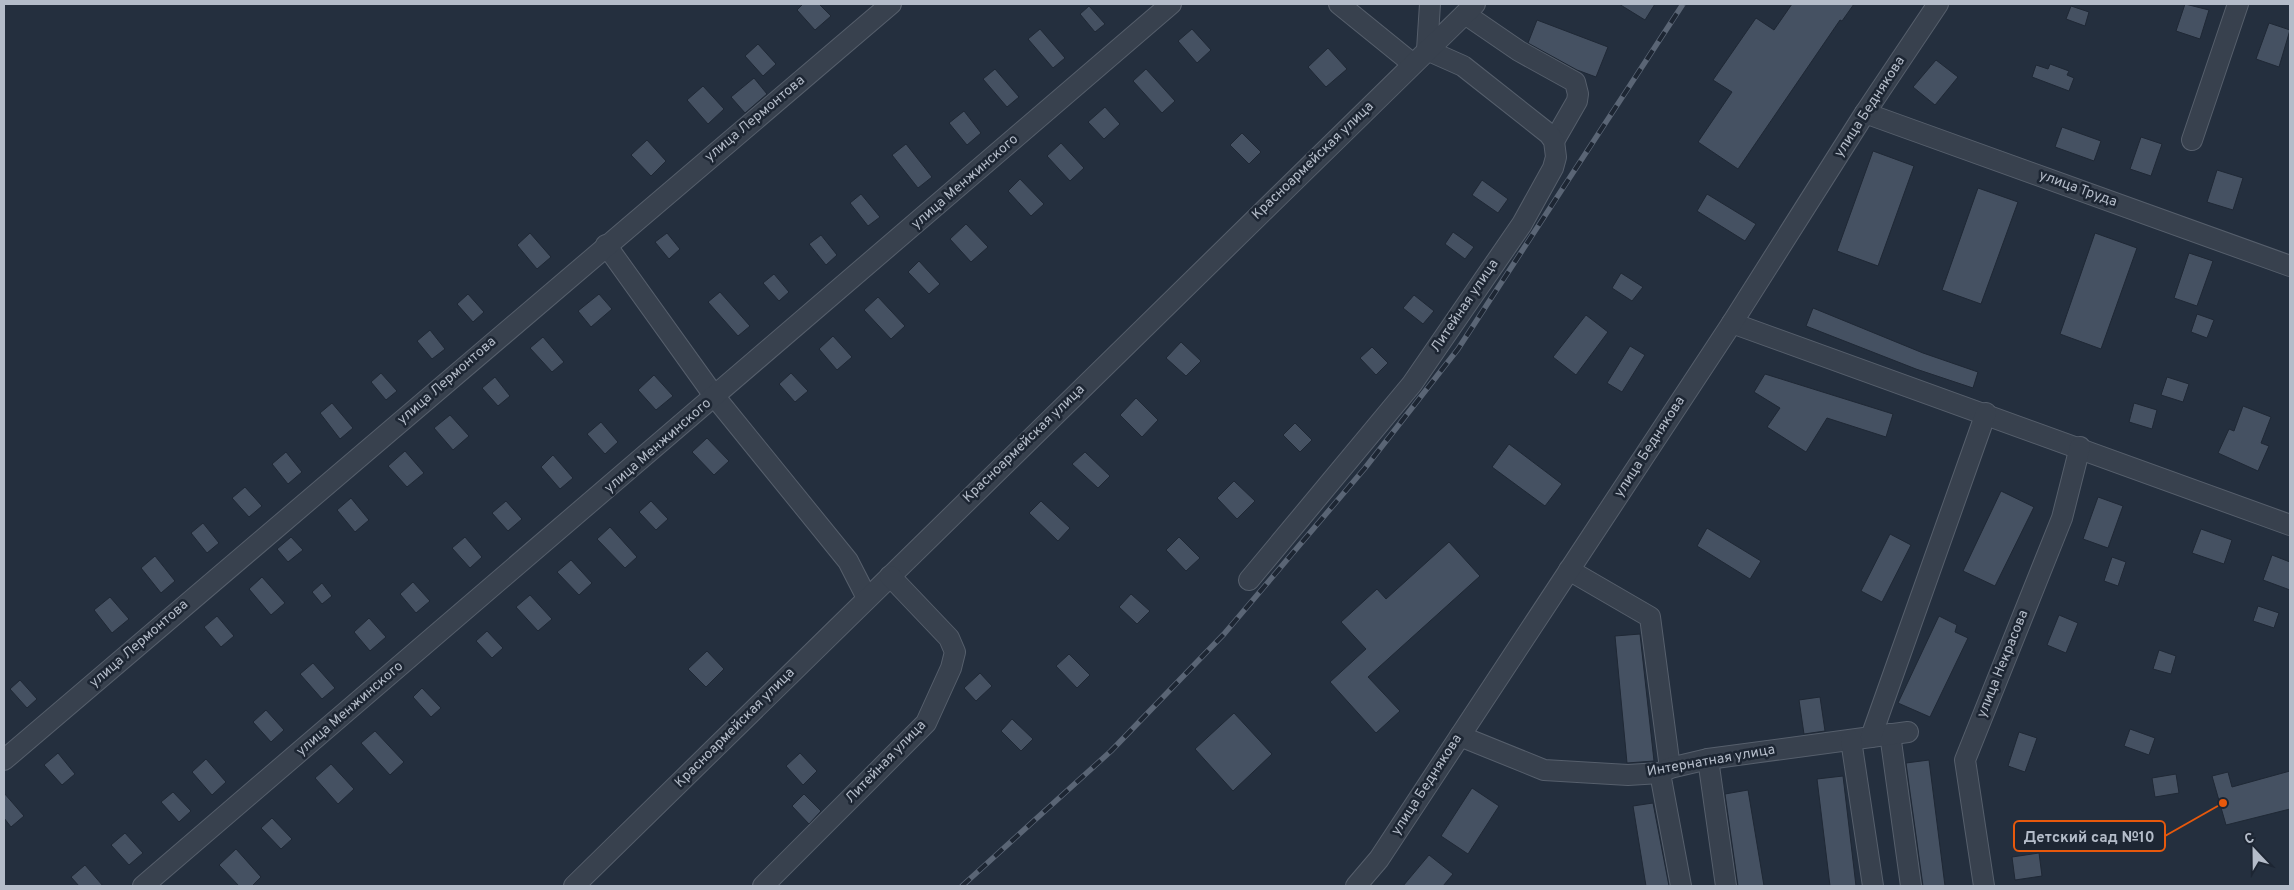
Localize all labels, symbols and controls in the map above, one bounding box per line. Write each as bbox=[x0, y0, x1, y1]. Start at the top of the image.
street label: улица Беднякова bbox=[1831, 53, 1909, 161]
street label: улица Лермонтова bbox=[701, 72, 809, 166]
street label: Красноармейская улица bbox=[1249, 98, 1377, 224]
street label: улица Менжинского bbox=[908, 131, 1022, 233]
street label: улица Труда bbox=[2037, 167, 2119, 211]
street label: Литейная улица bbox=[1428, 256, 1502, 356]
street label: улица Лермонтова bbox=[394, 333, 500, 429]
street label: Красноармейская улица bbox=[960, 381, 1088, 507]
street label: улица Беднякова bbox=[1611, 393, 1689, 501]
street label: улица Менжинского bbox=[601, 395, 715, 497]
street label: улица Лермонтова bbox=[86, 596, 192, 692]
street label: улица Некрасова bbox=[1974, 608, 2032, 720]
street label: улица Менжинского bbox=[293, 658, 407, 760]
street label: Красноармейская улица bbox=[671, 664, 799, 792]
street label: Литейная улица bbox=[842, 717, 930, 807]
street label: улица Беднякова bbox=[1388, 731, 1466, 839]
street label: Интернатная улица bbox=[1646, 741, 1776, 781]
callout: Детский сад №10 bbox=[2014, 821, 2165, 851]
north arrow bbox=[2229, 825, 2279, 875]
text: Детский сад №10 bbox=[2023, 829, 2155, 848]
text: С bbox=[2242, 830, 2257, 849]

